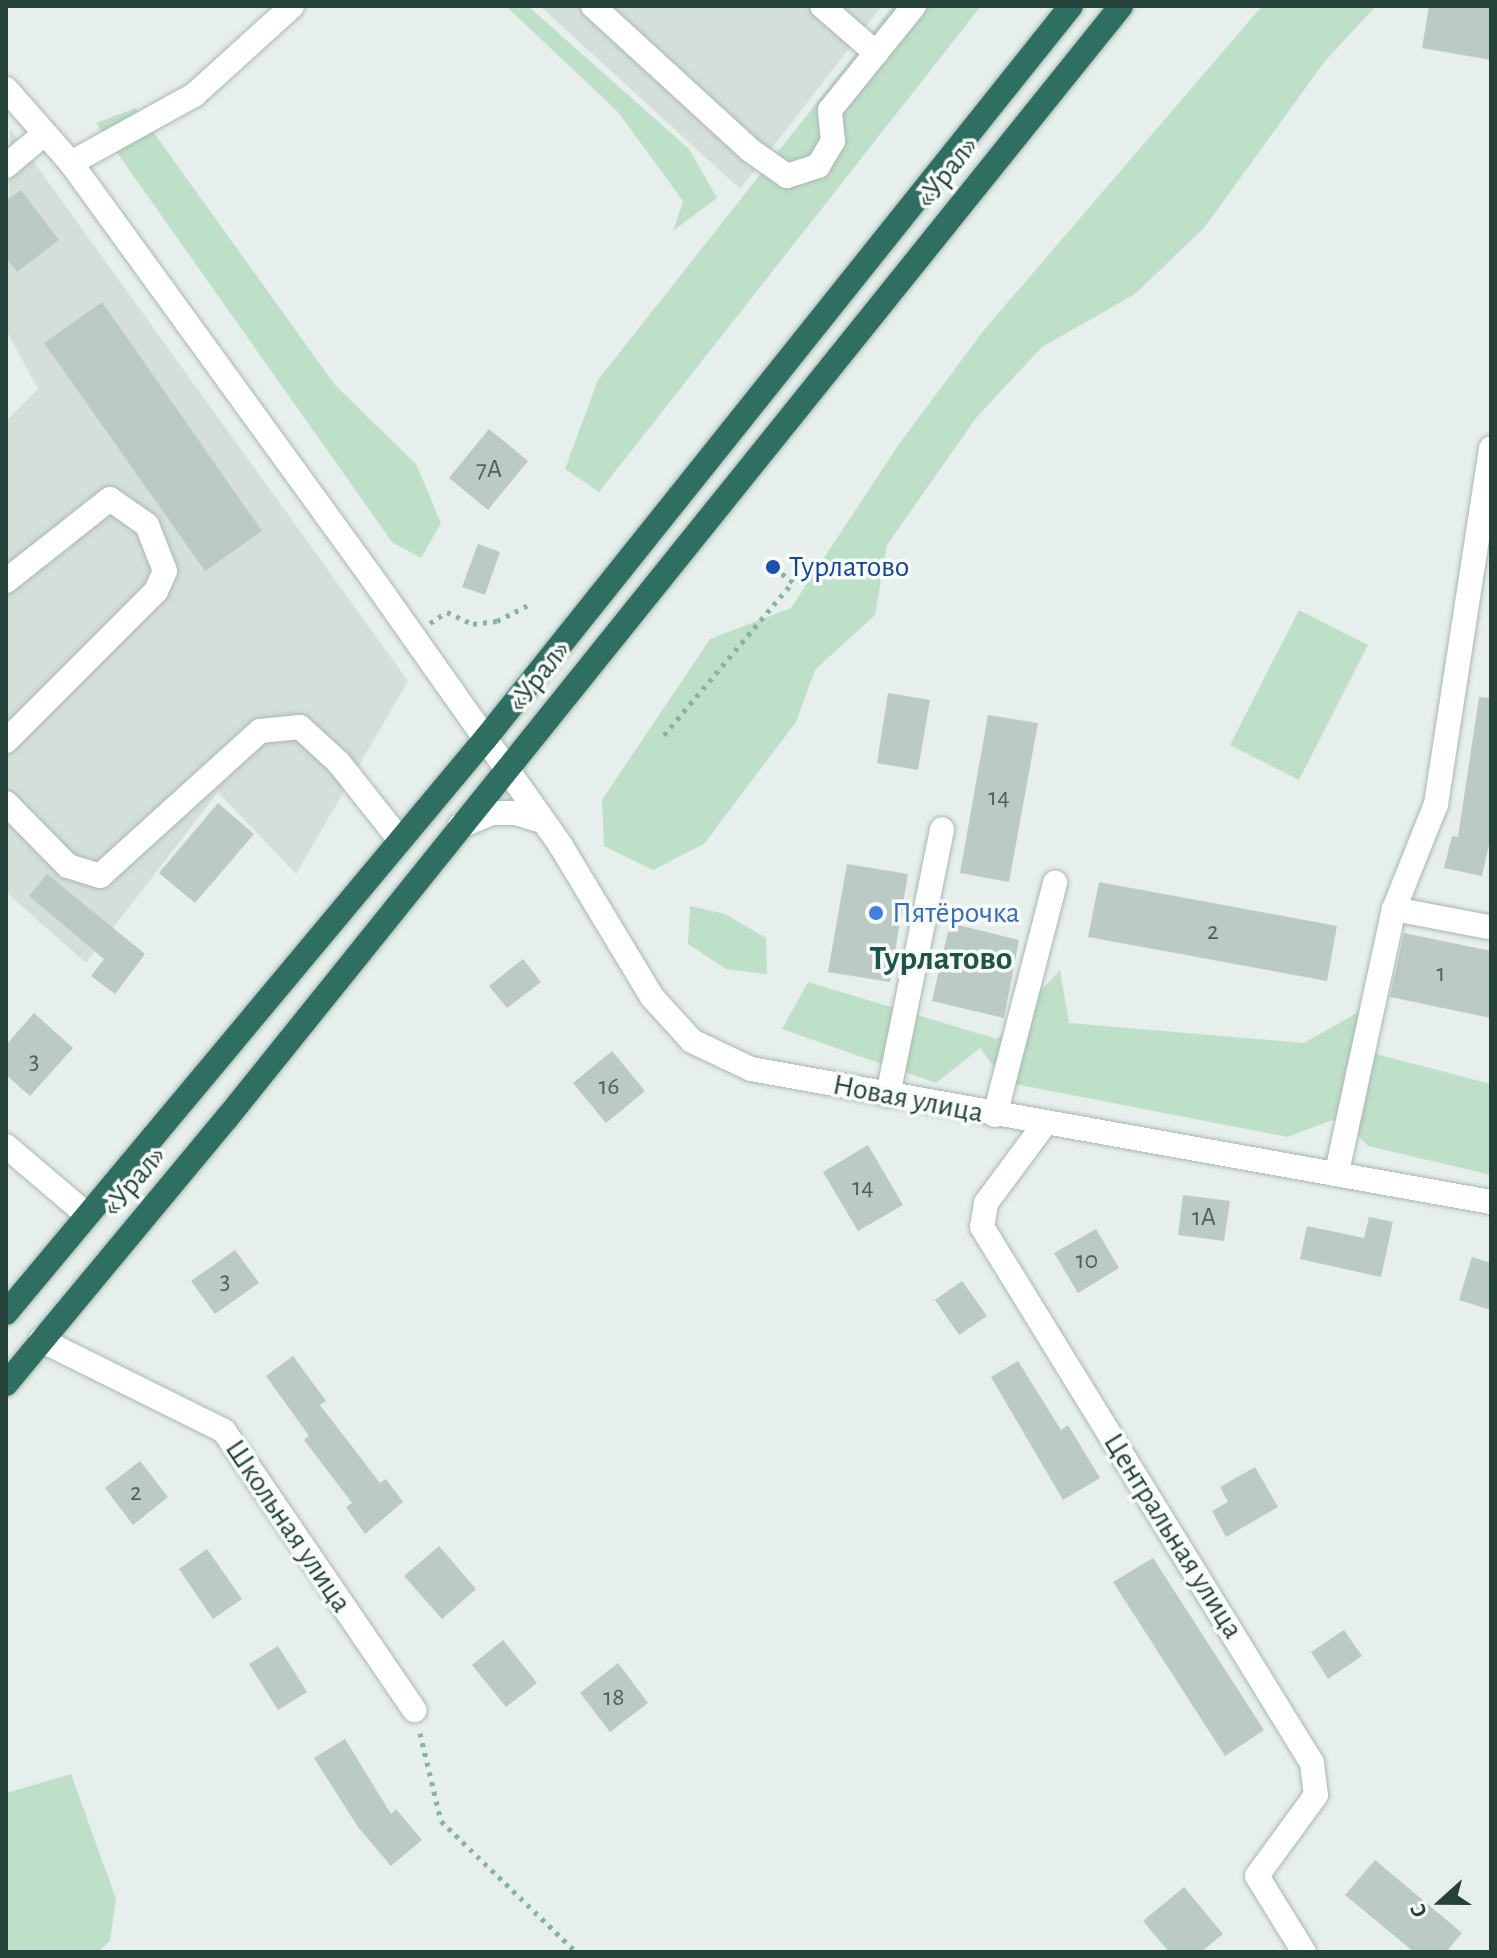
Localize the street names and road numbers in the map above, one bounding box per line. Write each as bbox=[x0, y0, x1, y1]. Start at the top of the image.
street label: «Урал» bbox=[908, 129, 986, 215]
street label: «Урал» bbox=[500, 633, 578, 719]
street label: Новая улица bbox=[830, 1067, 986, 1131]
street label: «Урал» bbox=[94, 1138, 174, 1224]
street label: Центральная улица bbox=[1095, 1426, 1251, 1646]
street label: Школьная улица bbox=[217, 1433, 359, 1619]

